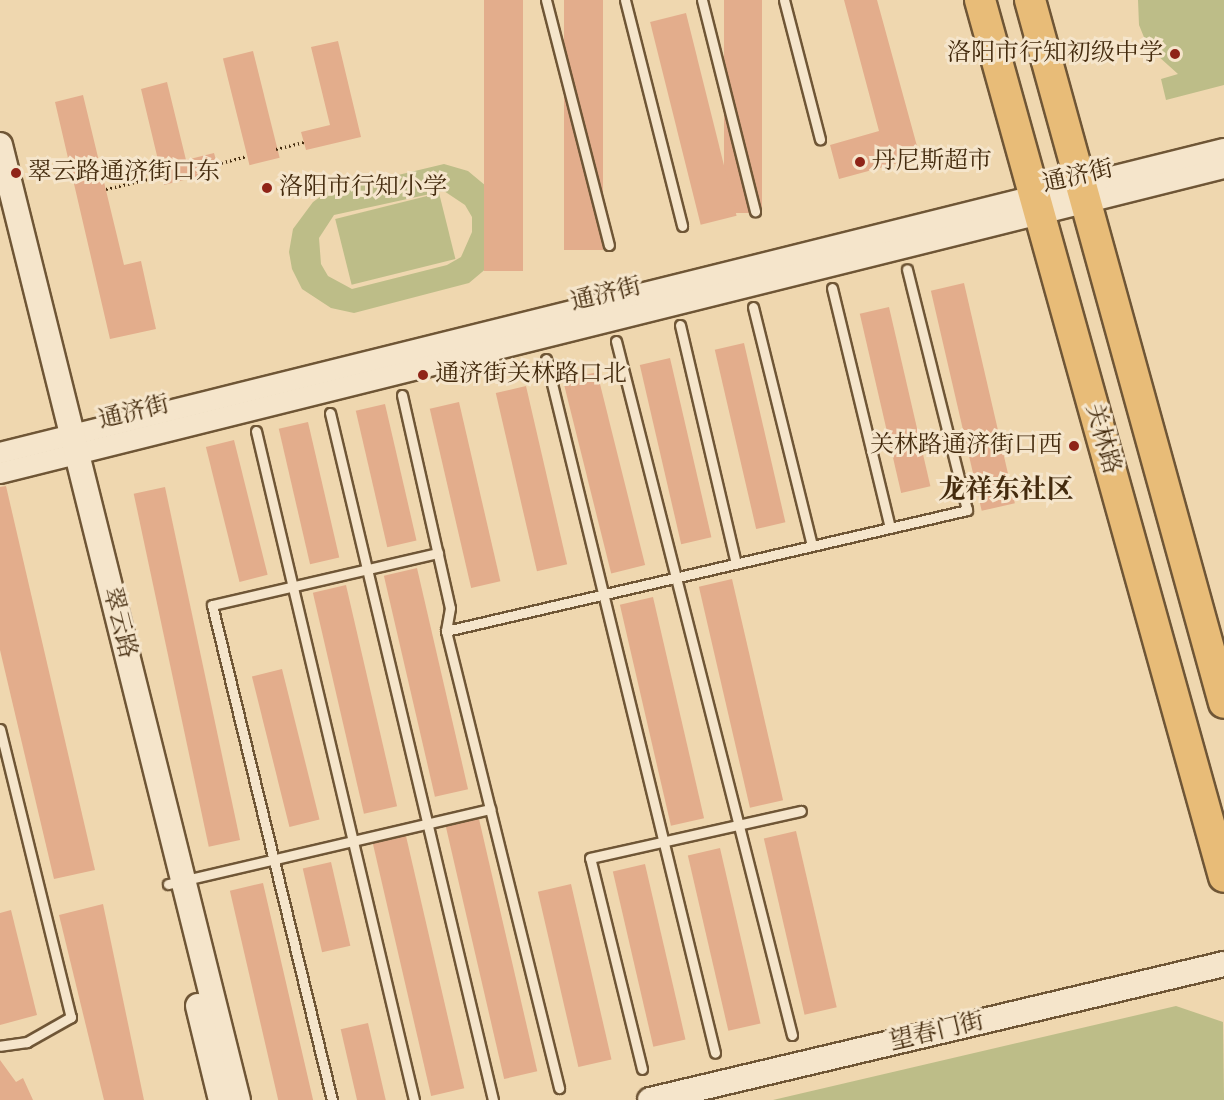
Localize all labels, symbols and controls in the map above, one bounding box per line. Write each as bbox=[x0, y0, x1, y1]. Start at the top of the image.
place label: 洛阳市行知初级中学 bbox=[947, 40, 1163, 68]
marker: 洛阳市行知初级中学 bbox=[1168, 47, 1182, 61]
place label: 丹尼斯超市 bbox=[872, 148, 992, 176]
marker: 丹尼斯超市 bbox=[853, 155, 867, 169]
street label: 通济街 bbox=[1040, 155, 1116, 199]
place label: 翠云路通济街口东 bbox=[28, 159, 220, 187]
marker: 翠云路通济街口东 bbox=[9, 166, 23, 180]
place label: 洛阳市行知小学 bbox=[279, 174, 447, 202]
marker: 洛阳市行知小学 bbox=[260, 181, 274, 195]
street label: 通济街 bbox=[568, 272, 644, 318]
place label: 通济街关林路口北 bbox=[435, 361, 627, 389]
marker: 通济街关林路口北 bbox=[416, 368, 430, 382]
street label: 通济街 bbox=[96, 390, 172, 436]
street label: 关林路 bbox=[1078, 400, 1126, 478]
place label: 关林路通济街口西 bbox=[870, 432, 1062, 460]
marker: 关林路通济街口西 bbox=[1067, 439, 1081, 453]
district label: 龙祥东社区 bbox=[939, 475, 1073, 507]
street label: 翠云路 bbox=[96, 585, 142, 661]
street label: 望春门街 bbox=[887, 1007, 987, 1057]

